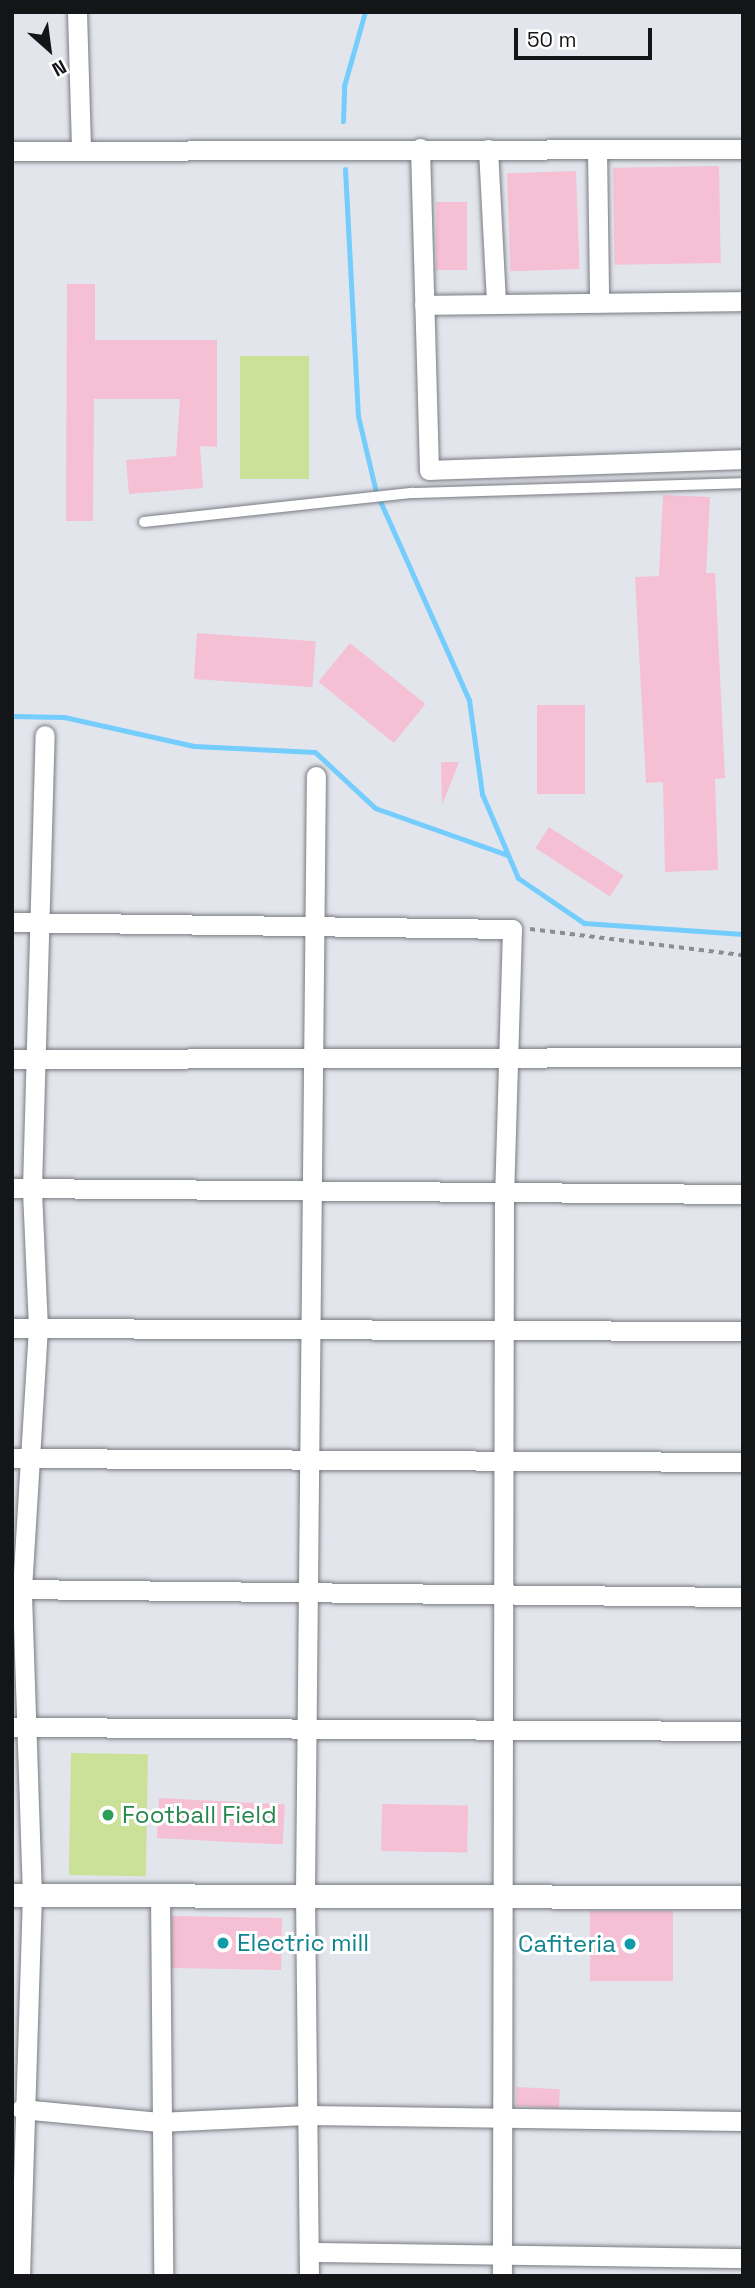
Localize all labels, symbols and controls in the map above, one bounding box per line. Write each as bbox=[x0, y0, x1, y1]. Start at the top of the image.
north arrow bbox=[14, 14, 84, 84]
scale bar bbox=[517, 14, 655, 58]
text: 50 m bbox=[527, 26, 577, 53]
text: N bbox=[48, 54, 71, 82]
place label: Football Field bbox=[122, 1801, 277, 1829]
marker: Football Field bbox=[100, 1807, 116, 1823]
place label: Electric mill bbox=[237, 1929, 369, 1957]
place label: Cafiteria bbox=[518, 1930, 616, 1958]
marker: Electric mill bbox=[215, 1935, 231, 1951]
marker: Cafiteria bbox=[622, 1936, 638, 1952]

